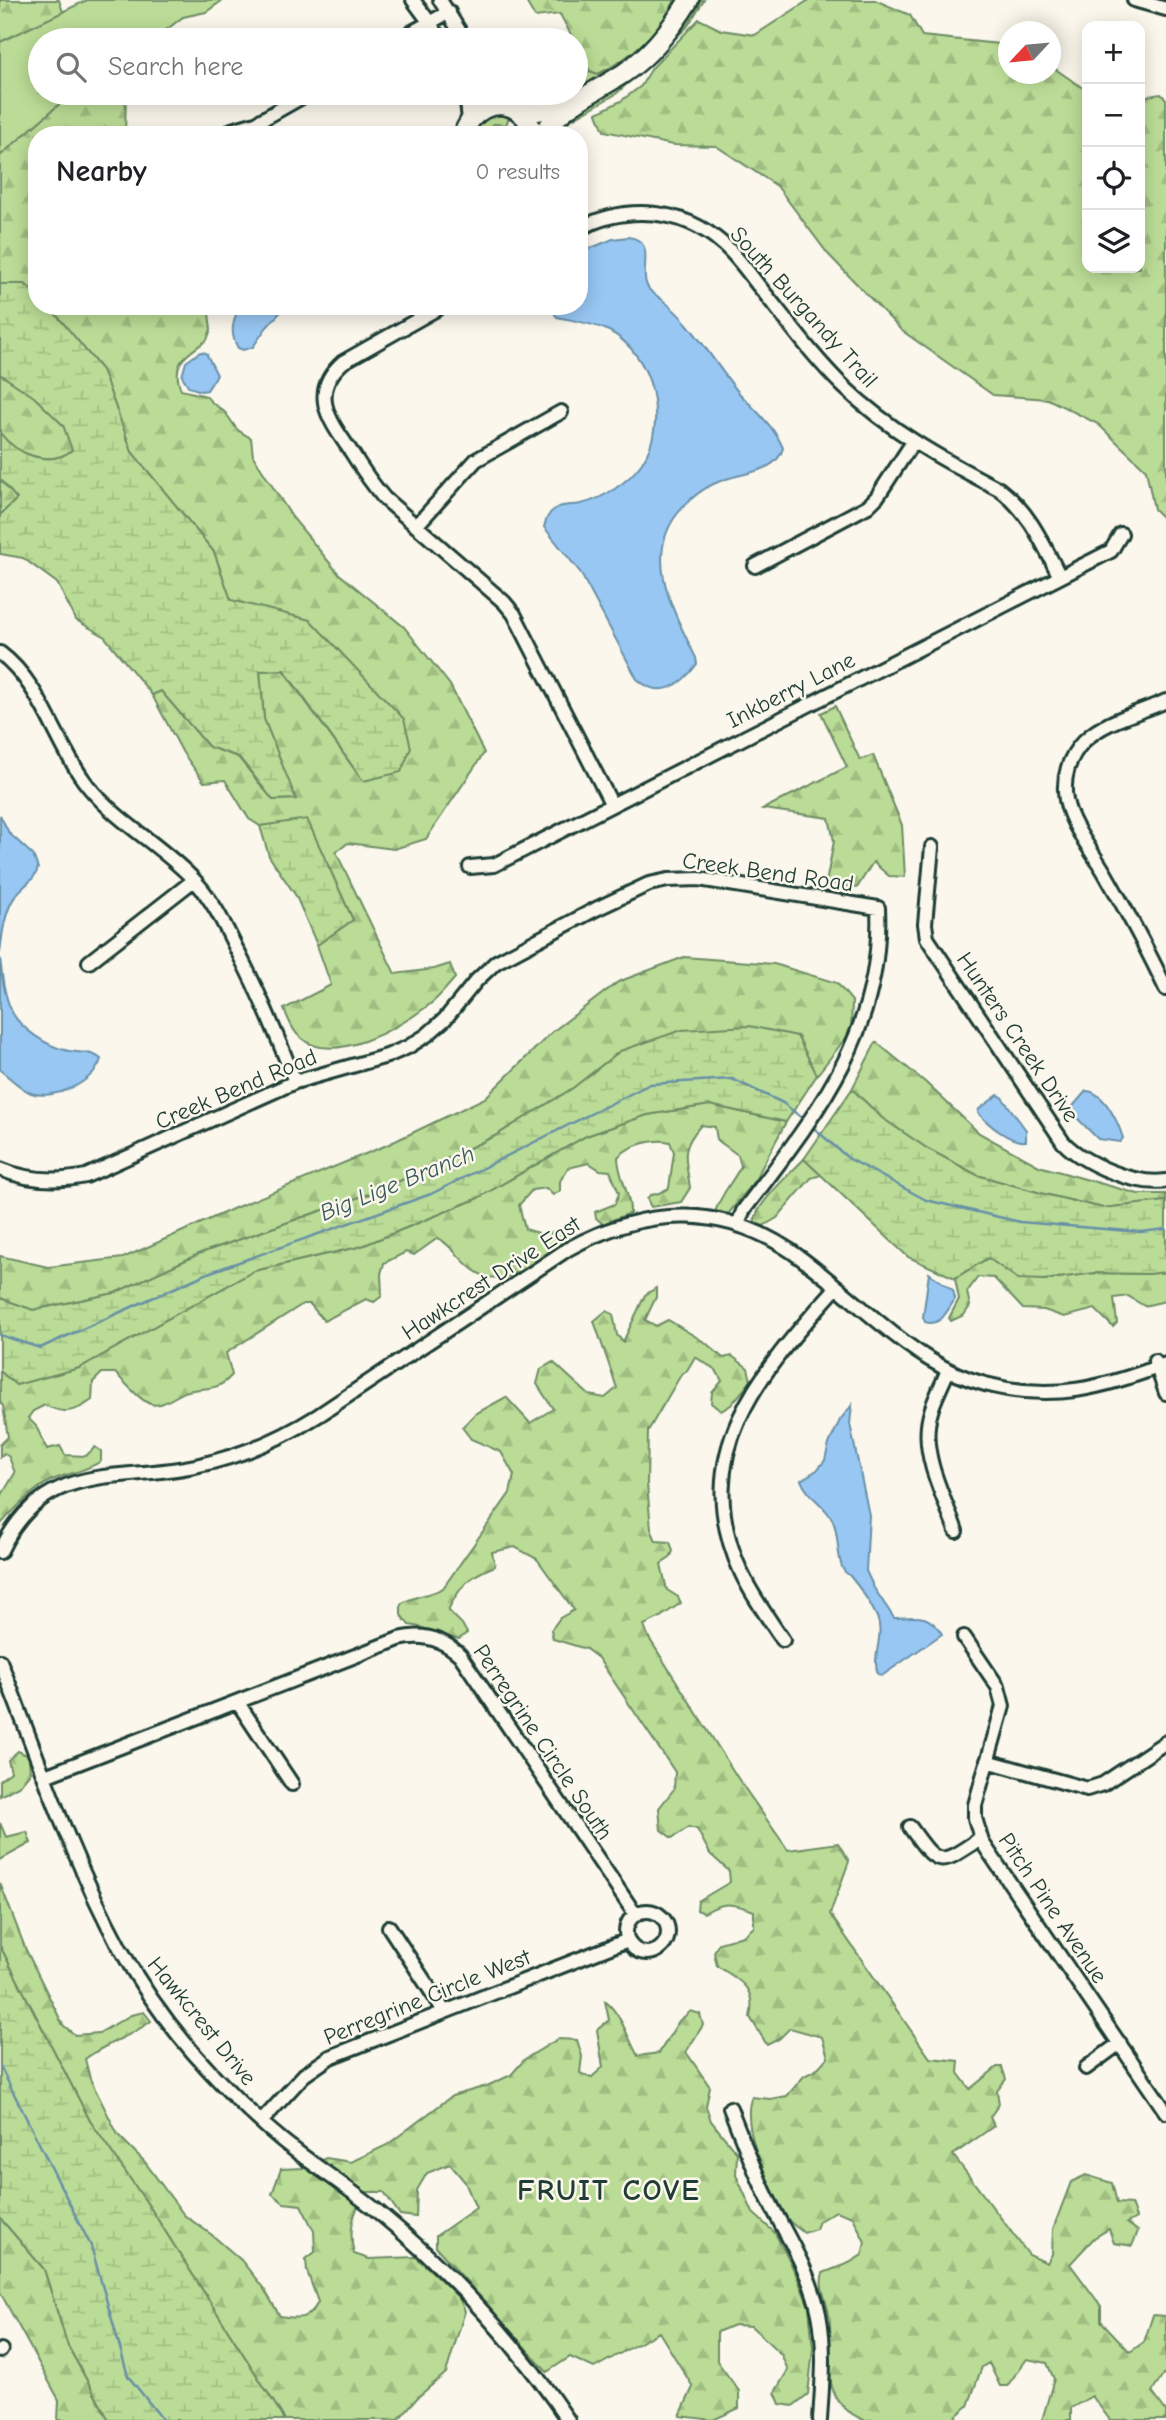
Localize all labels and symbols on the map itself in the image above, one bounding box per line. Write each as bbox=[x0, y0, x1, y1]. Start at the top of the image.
north arrow bbox=[998, 21, 1061, 84]
street label: South Burgandy Trail bbox=[725, 221, 883, 393]
street label: Inkberry Lane bbox=[722, 646, 860, 734]
street label: Creek Bend Road bbox=[681, 847, 855, 897]
street label: Hunters Creek Drive bbox=[951, 947, 1085, 1127]
street label: Creek Bend Road bbox=[151, 1043, 321, 1135]
water label: Big Lige Branch bbox=[315, 1139, 479, 1227]
street label: Hawkcrest Drive East bbox=[397, 1210, 586, 1346]
street label: Perregrine Circle South bbox=[468, 1639, 618, 1845]
street label: Pitch Pine Avenue bbox=[993, 1828, 1113, 1988]
street label: Perregrine Circle West bbox=[320, 1943, 536, 2051]
street label: Hawkcrest Drive bbox=[142, 1951, 262, 2091]
district label: FRUIT COVE bbox=[517, 2173, 701, 2208]

